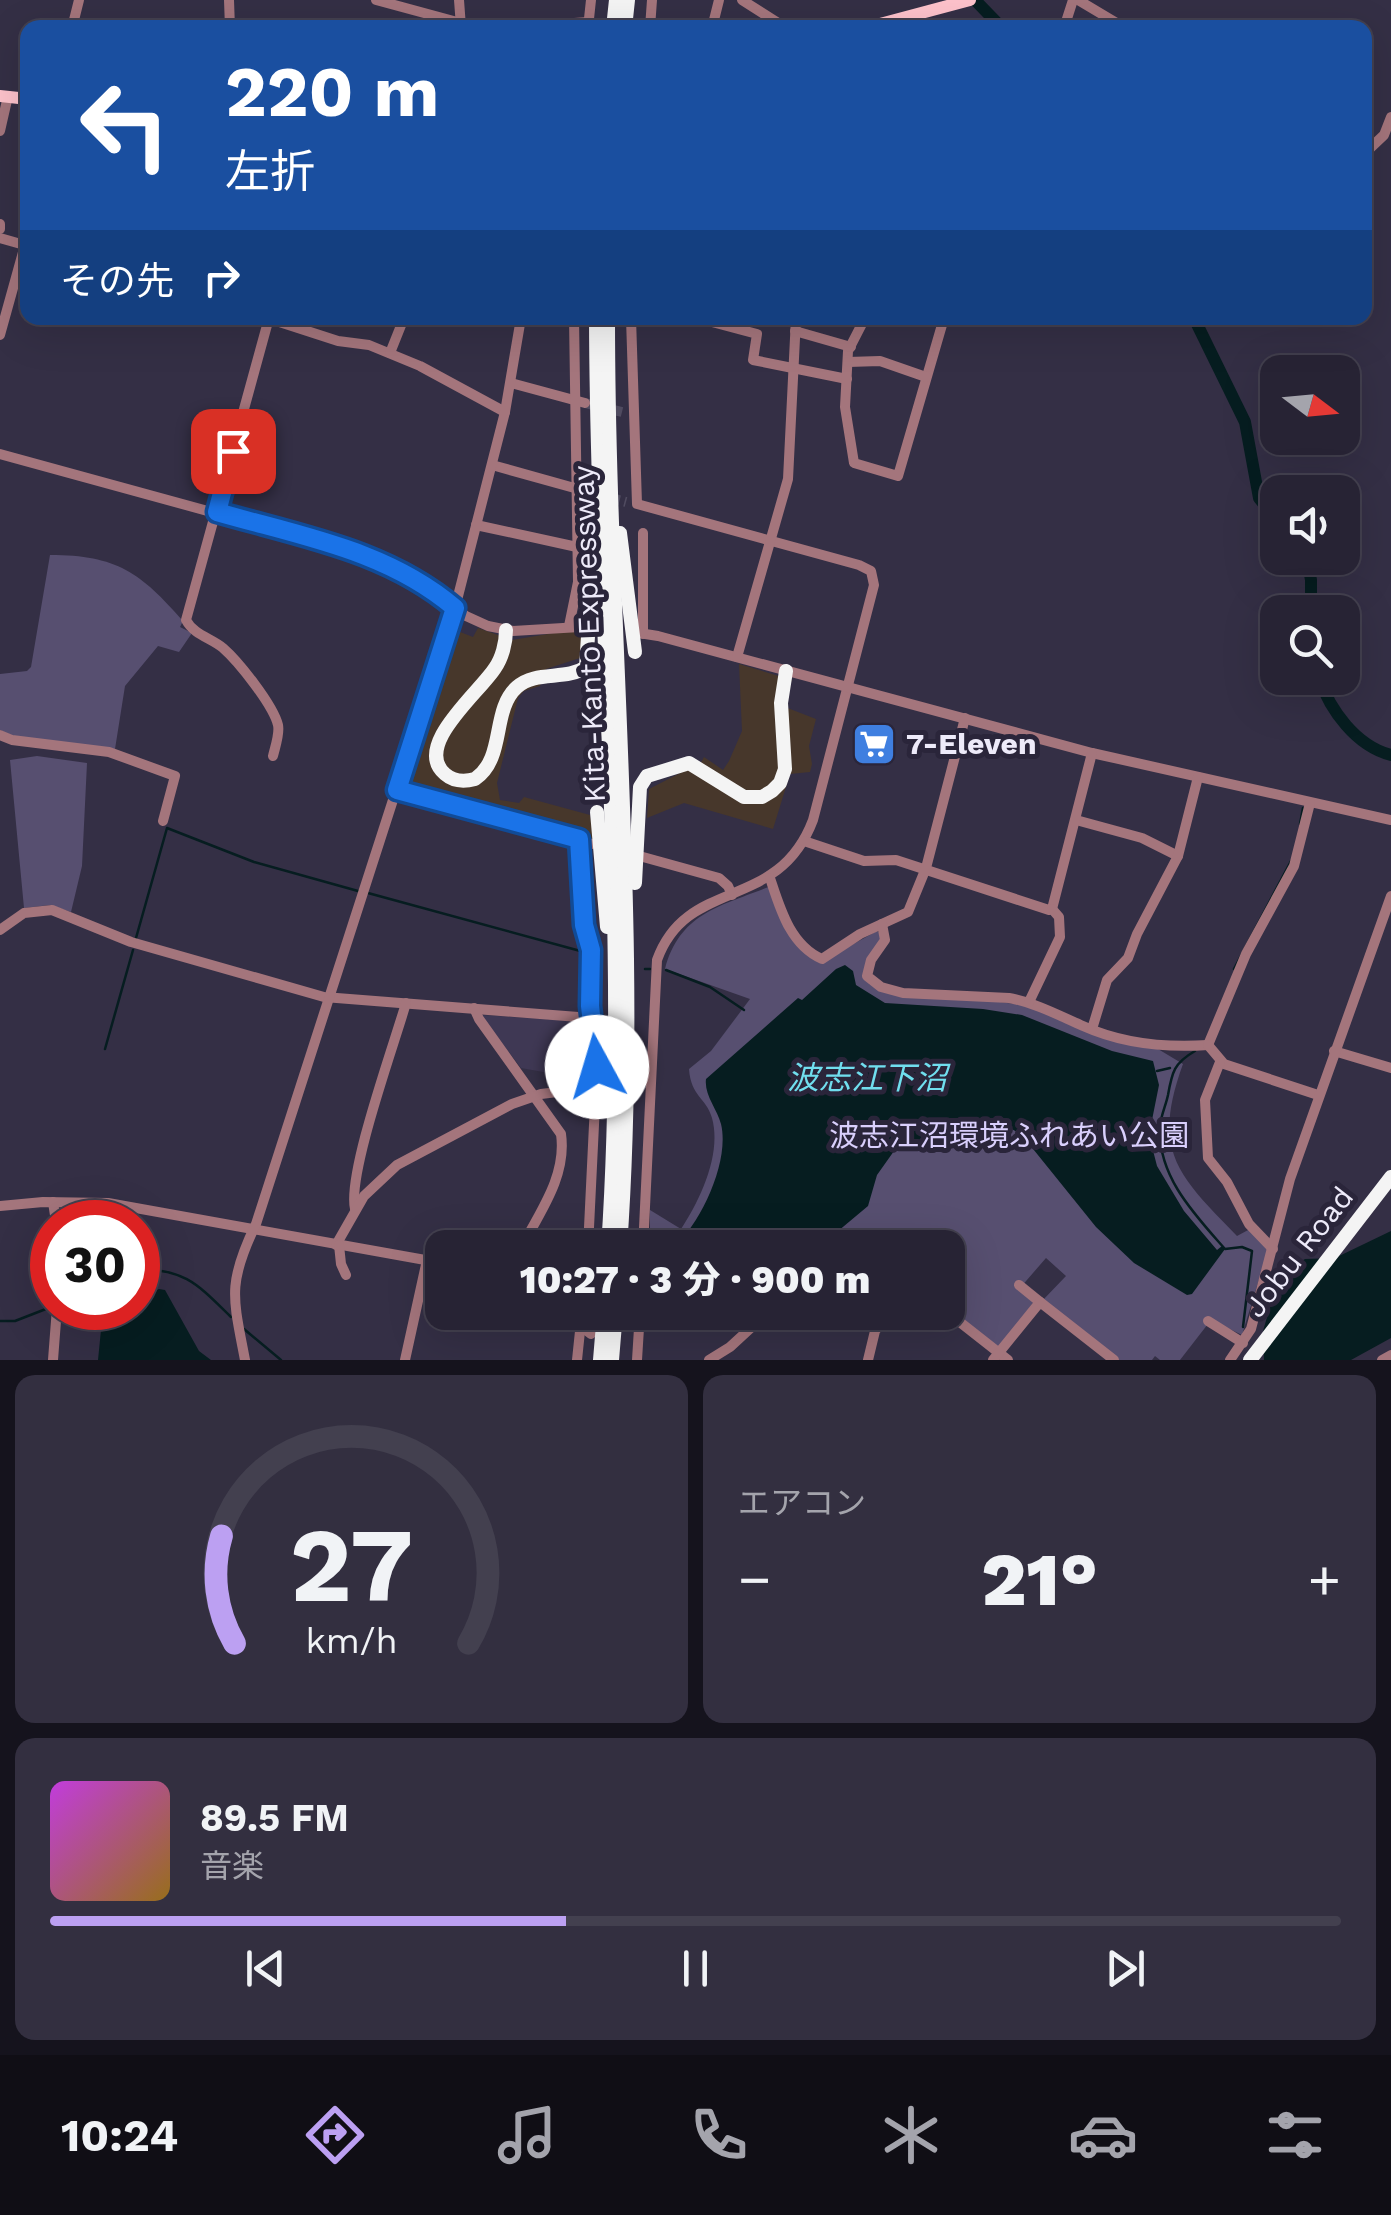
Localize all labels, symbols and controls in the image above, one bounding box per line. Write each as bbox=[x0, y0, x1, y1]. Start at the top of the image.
text: 220 m bbox=[225, 51, 439, 133]
icon: left bbox=[60, 60, 190, 190]
text: 左折 bbox=[225, 145, 315, 198]
icon: right bbox=[194, 250, 249, 305]
text: その先 bbox=[60, 259, 174, 303]
north arrow bbox=[1260, 355, 1360, 455]
map controls bbox=[1260, 355, 1360, 695]
pin bbox=[191, 409, 276, 494]
icon: arrive bbox=[206, 424, 261, 479]
street label: Kita-Kanto Expressway bbox=[565, 464, 612, 803]
button: sound bbox=[1260, 475, 1360, 575]
button: search bbox=[1260, 595, 1360, 695]
supermarket icon: 7-Eleven bbox=[851, 721, 897, 767]
place label: 7-Eleven bbox=[906, 726, 1037, 761]
position arrow bbox=[545, 1015, 649, 1119]
water label: 波志江下沼 bbox=[787, 1059, 951, 1097]
park label: 波志江沼環境ふれあい公園 bbox=[829, 1118, 1189, 1153]
street label: Jobu Road bbox=[1237, 1180, 1360, 1324]
speed limit sign: 30 bbox=[30, 1200, 160, 1330]
text: 10:27 · 3 分 · 900 m bbox=[520, 1258, 870, 1302]
text: エアコン bbox=[738, 1484, 866, 1522]
text: 27 bbox=[290, 1504, 413, 1626]
text: 21° bbox=[981, 1535, 1098, 1623]
text: − bbox=[738, 1547, 771, 1611]
text: + bbox=[1308, 1547, 1341, 1611]
text: km/h bbox=[305, 1620, 398, 1662]
text: 89.5 FM bbox=[200, 1796, 349, 1840]
text: 音楽 bbox=[200, 1847, 264, 1885]
icon: previous bbox=[238, 1941, 293, 1996]
icon: pause bbox=[668, 1941, 723, 1996]
icon: next bbox=[1098, 1941, 1153, 1996]
icon: directions bbox=[300, 2100, 370, 2170]
icon: music bbox=[492, 2100, 562, 2170]
icon: phone bbox=[684, 2100, 754, 2170]
icon: climate bbox=[876, 2100, 946, 2170]
icon: car bbox=[1068, 2100, 1138, 2170]
icon: filters bbox=[1260, 2100, 1330, 2170]
text: 10:24 bbox=[61, 2109, 178, 2162]

